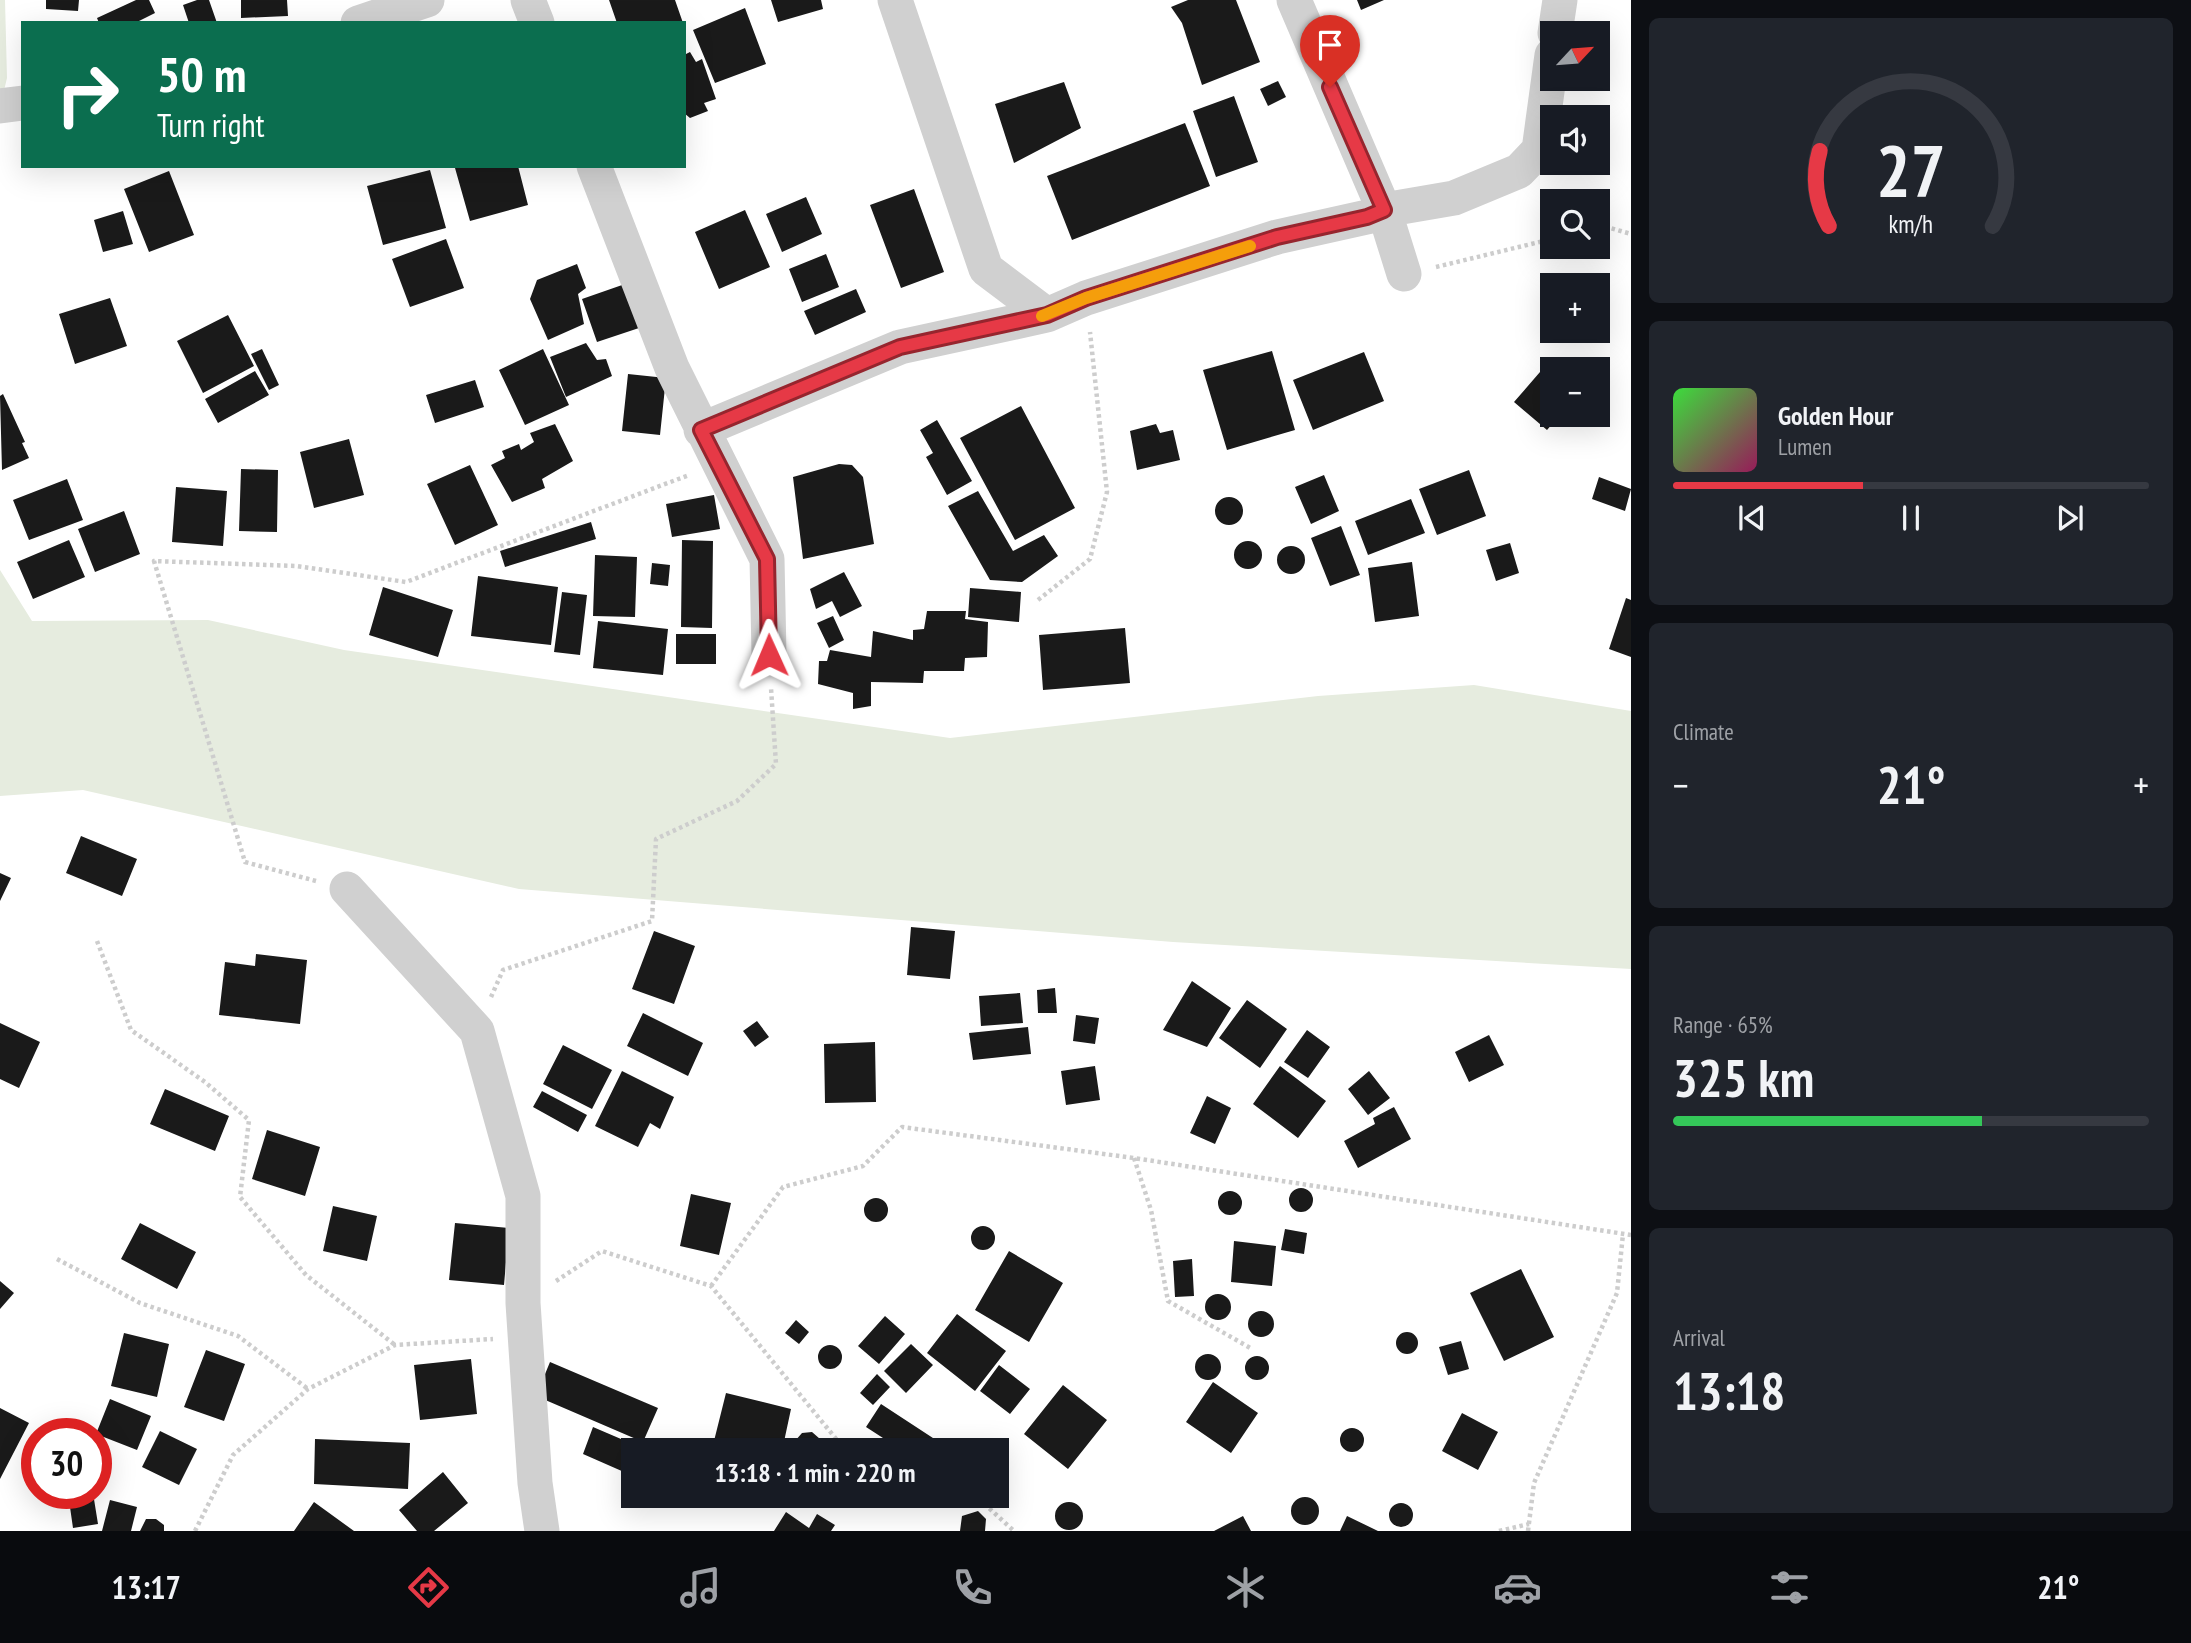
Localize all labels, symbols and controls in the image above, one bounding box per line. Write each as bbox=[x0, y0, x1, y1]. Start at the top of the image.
pin bbox=[1300, 15, 1360, 87]
north arrow bbox=[1540, 21, 1610, 91]
map controls bbox=[1540, 21, 1610, 427]
icon: arrive bbox=[1311, 26, 1349, 64]
text: 50 m bbox=[157, 42, 246, 106]
icon: right bbox=[42, 49, 133, 140]
text: Turn right bbox=[157, 104, 265, 146]
button: sound bbox=[1540, 105, 1610, 175]
text: 27 bbox=[1876, 123, 1946, 217]
button: search bbox=[1540, 189, 1610, 259]
text: km/h bbox=[1889, 208, 1933, 240]
button: + bbox=[1540, 273, 1610, 343]
button: − bbox=[1540, 357, 1610, 427]
text: Golden Hour bbox=[1778, 399, 1893, 432]
text: Lumen bbox=[1778, 432, 1832, 461]
icon: previous bbox=[1733, 499, 1771, 537]
icon: pause bbox=[1892, 499, 1930, 537]
icon: next bbox=[2051, 499, 2089, 537]
position arrow bbox=[732, 618, 806, 692]
text: Climate bbox=[1673, 717, 1734, 746]
text: 21° bbox=[1877, 751, 1945, 818]
text: − bbox=[1673, 760, 1689, 809]
text: + bbox=[2133, 760, 2149, 809]
text: Range · 65% bbox=[1673, 1010, 1773, 1039]
text: 325 km bbox=[1673, 1044, 1814, 1111]
text: Arrival bbox=[1673, 1323, 1725, 1352]
text: 13:18 bbox=[1673, 1357, 1785, 1424]
speed limit sign: 30 bbox=[21, 1418, 112, 1509]
text: 13:18 · 1 min · 220 m bbox=[715, 1456, 915, 1489]
icon: directions bbox=[404, 1563, 453, 1612]
icon: music bbox=[676, 1563, 725, 1612]
icon: phone bbox=[948, 1563, 997, 1612]
icon: climate bbox=[1221, 1563, 1270, 1612]
icon: car bbox=[1493, 1563, 1542, 1612]
icon: filters bbox=[1765, 1563, 1814, 1612]
text: 13:17 bbox=[112, 1566, 181, 1608]
text: 21° bbox=[2037, 1566, 2079, 1608]

